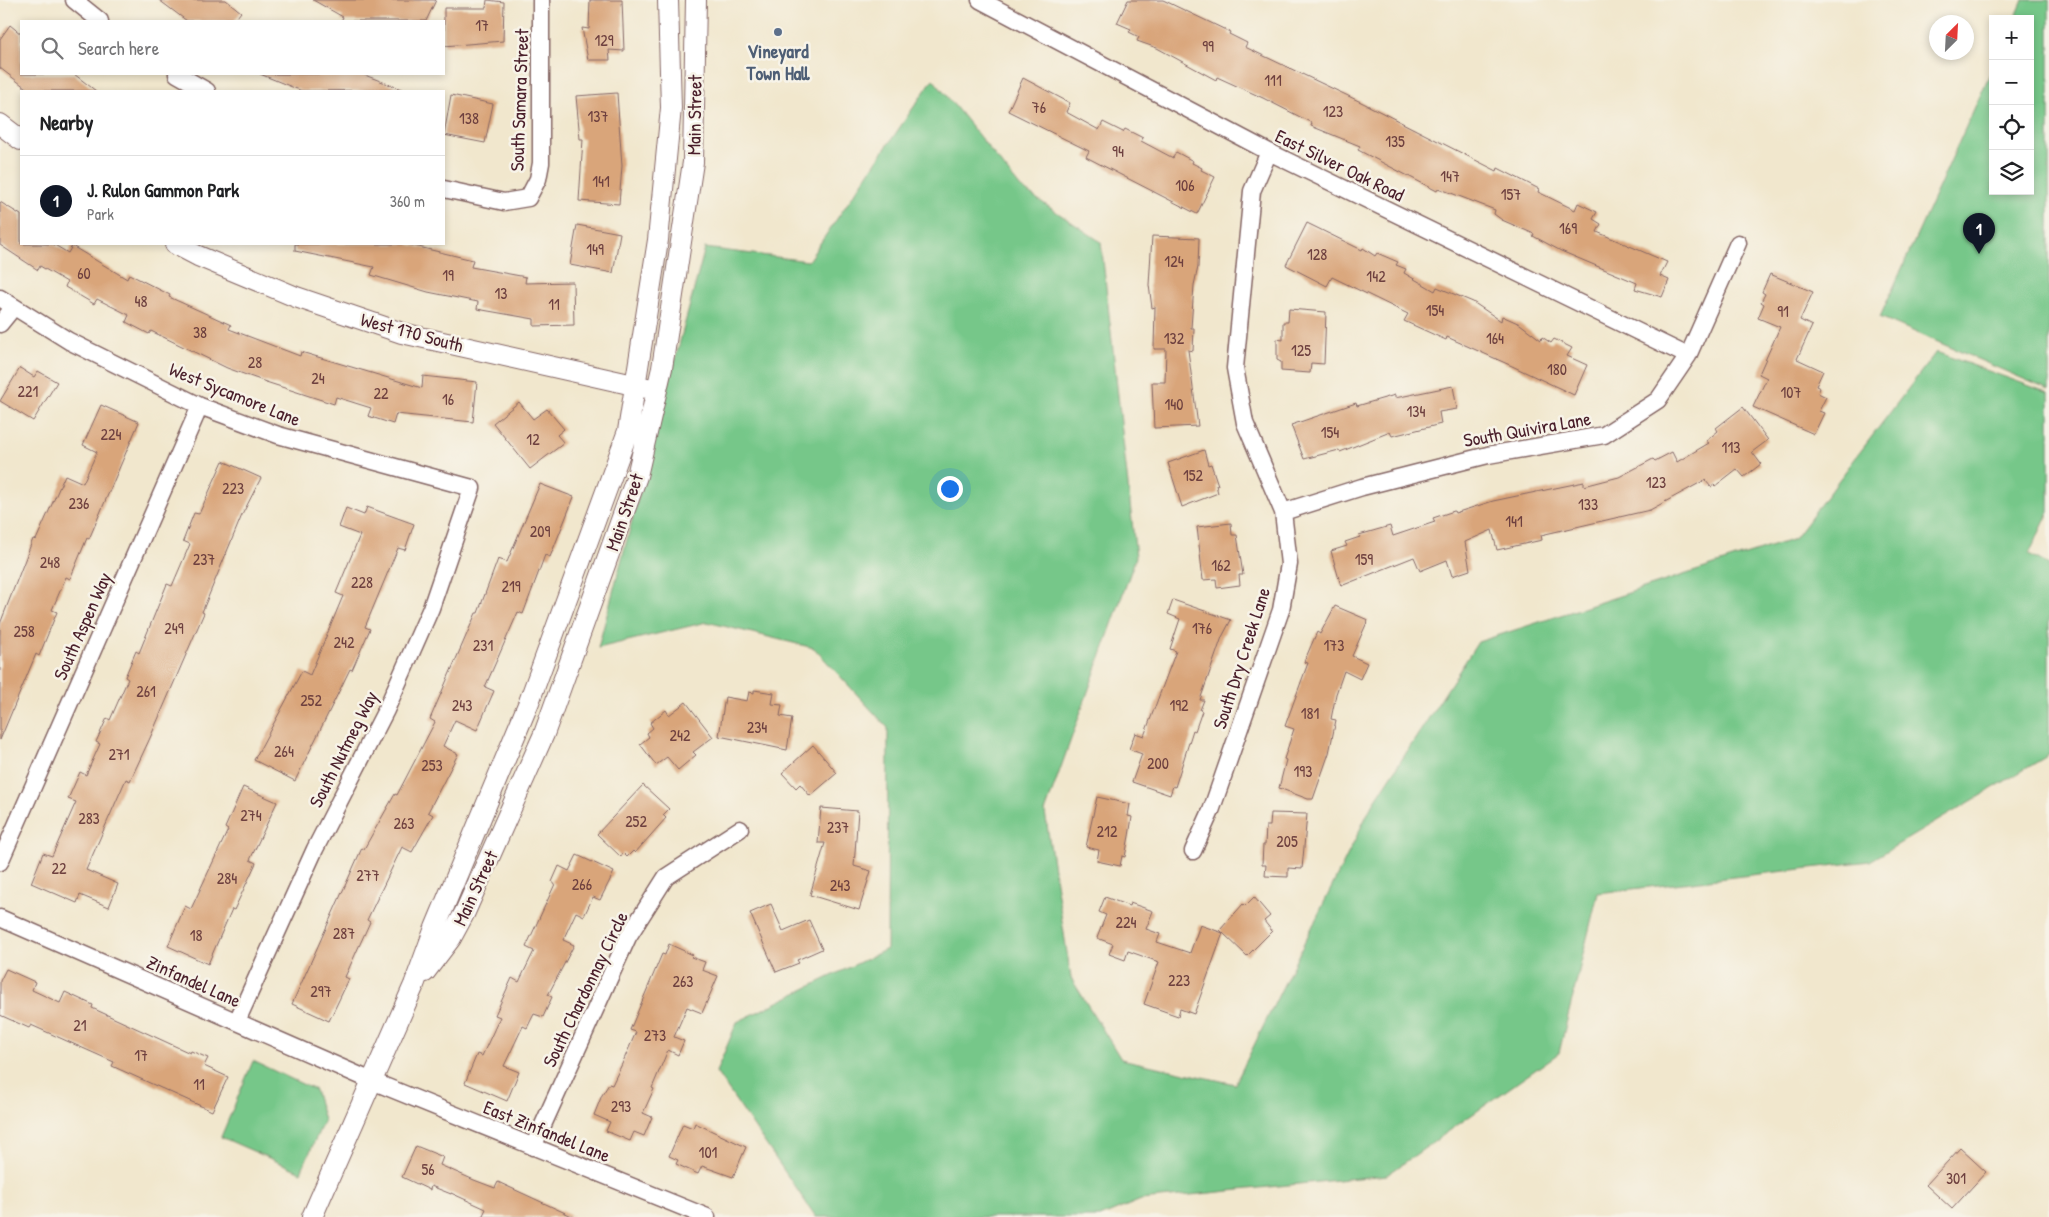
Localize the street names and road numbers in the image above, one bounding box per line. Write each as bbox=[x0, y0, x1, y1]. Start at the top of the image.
street label: South Samara Street bbox=[504, 28, 534, 172]
street label: Main Street bbox=[680, 74, 708, 155]
street label: East Silver Oak Road bbox=[1271, 123, 1409, 208]
street label: West 170 South bbox=[358, 306, 466, 358]
street label: West Sycamore Lane bbox=[165, 356, 305, 432]
street label: South Quivira Lane bbox=[1461, 405, 1593, 453]
street label: Main Street bbox=[599, 469, 649, 554]
street label: South Aspen Way bbox=[47, 568, 117, 684]
street label: South Dry Creek Lane bbox=[1206, 583, 1276, 732]
street label: South Nutmeg Way bbox=[302, 686, 384, 812]
street label: Main Street bbox=[446, 846, 504, 930]
street label: South Chardonnay Circle bbox=[536, 906, 634, 1071]
street label: Zinfandel Lane bbox=[143, 949, 246, 1013]
street label: East Zinfandel Lane bbox=[480, 1094, 615, 1168]

